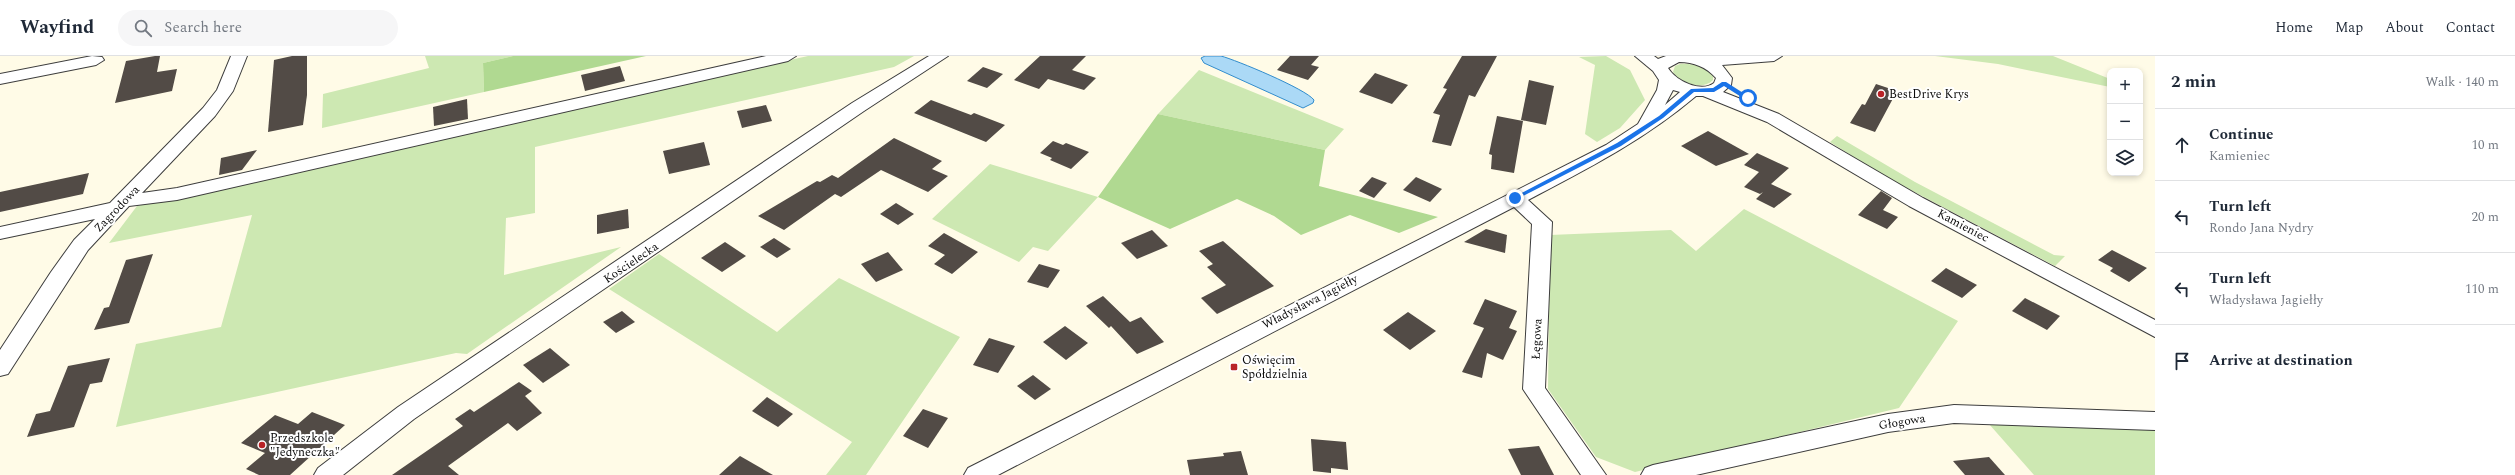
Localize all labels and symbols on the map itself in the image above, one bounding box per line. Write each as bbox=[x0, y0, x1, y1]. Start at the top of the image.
place label: BestDrive Krys bbox=[1889, 85, 1969, 104]
route start bbox=[1739, 89, 1757, 107]
marker: BestDrive Krys bbox=[1876, 89, 1886, 99]
street label: Zagrodowa bbox=[90, 181, 145, 237]
route end bbox=[1506, 189, 1524, 207]
street label: Kamieniec bbox=[1934, 204, 1993, 248]
street label: Kościelecka bbox=[600, 237, 662, 288]
street label: Władysława Jagiełły bbox=[1259, 269, 1362, 334]
street label: Łęgowa bbox=[1526, 318, 1548, 360]
place label: Oświęcim Spółdzielnia bbox=[1242, 351, 1308, 384]
marker: Oświęcim Spółdzielnia bbox=[1229, 362, 1239, 372]
street label: Głogowa bbox=[1877, 409, 1927, 435]
place label: Przedszkole "Jedyneczka" bbox=[270, 429, 340, 462]
marker: Przedszkole "Jedyneczka" bbox=[257, 440, 267, 450]

